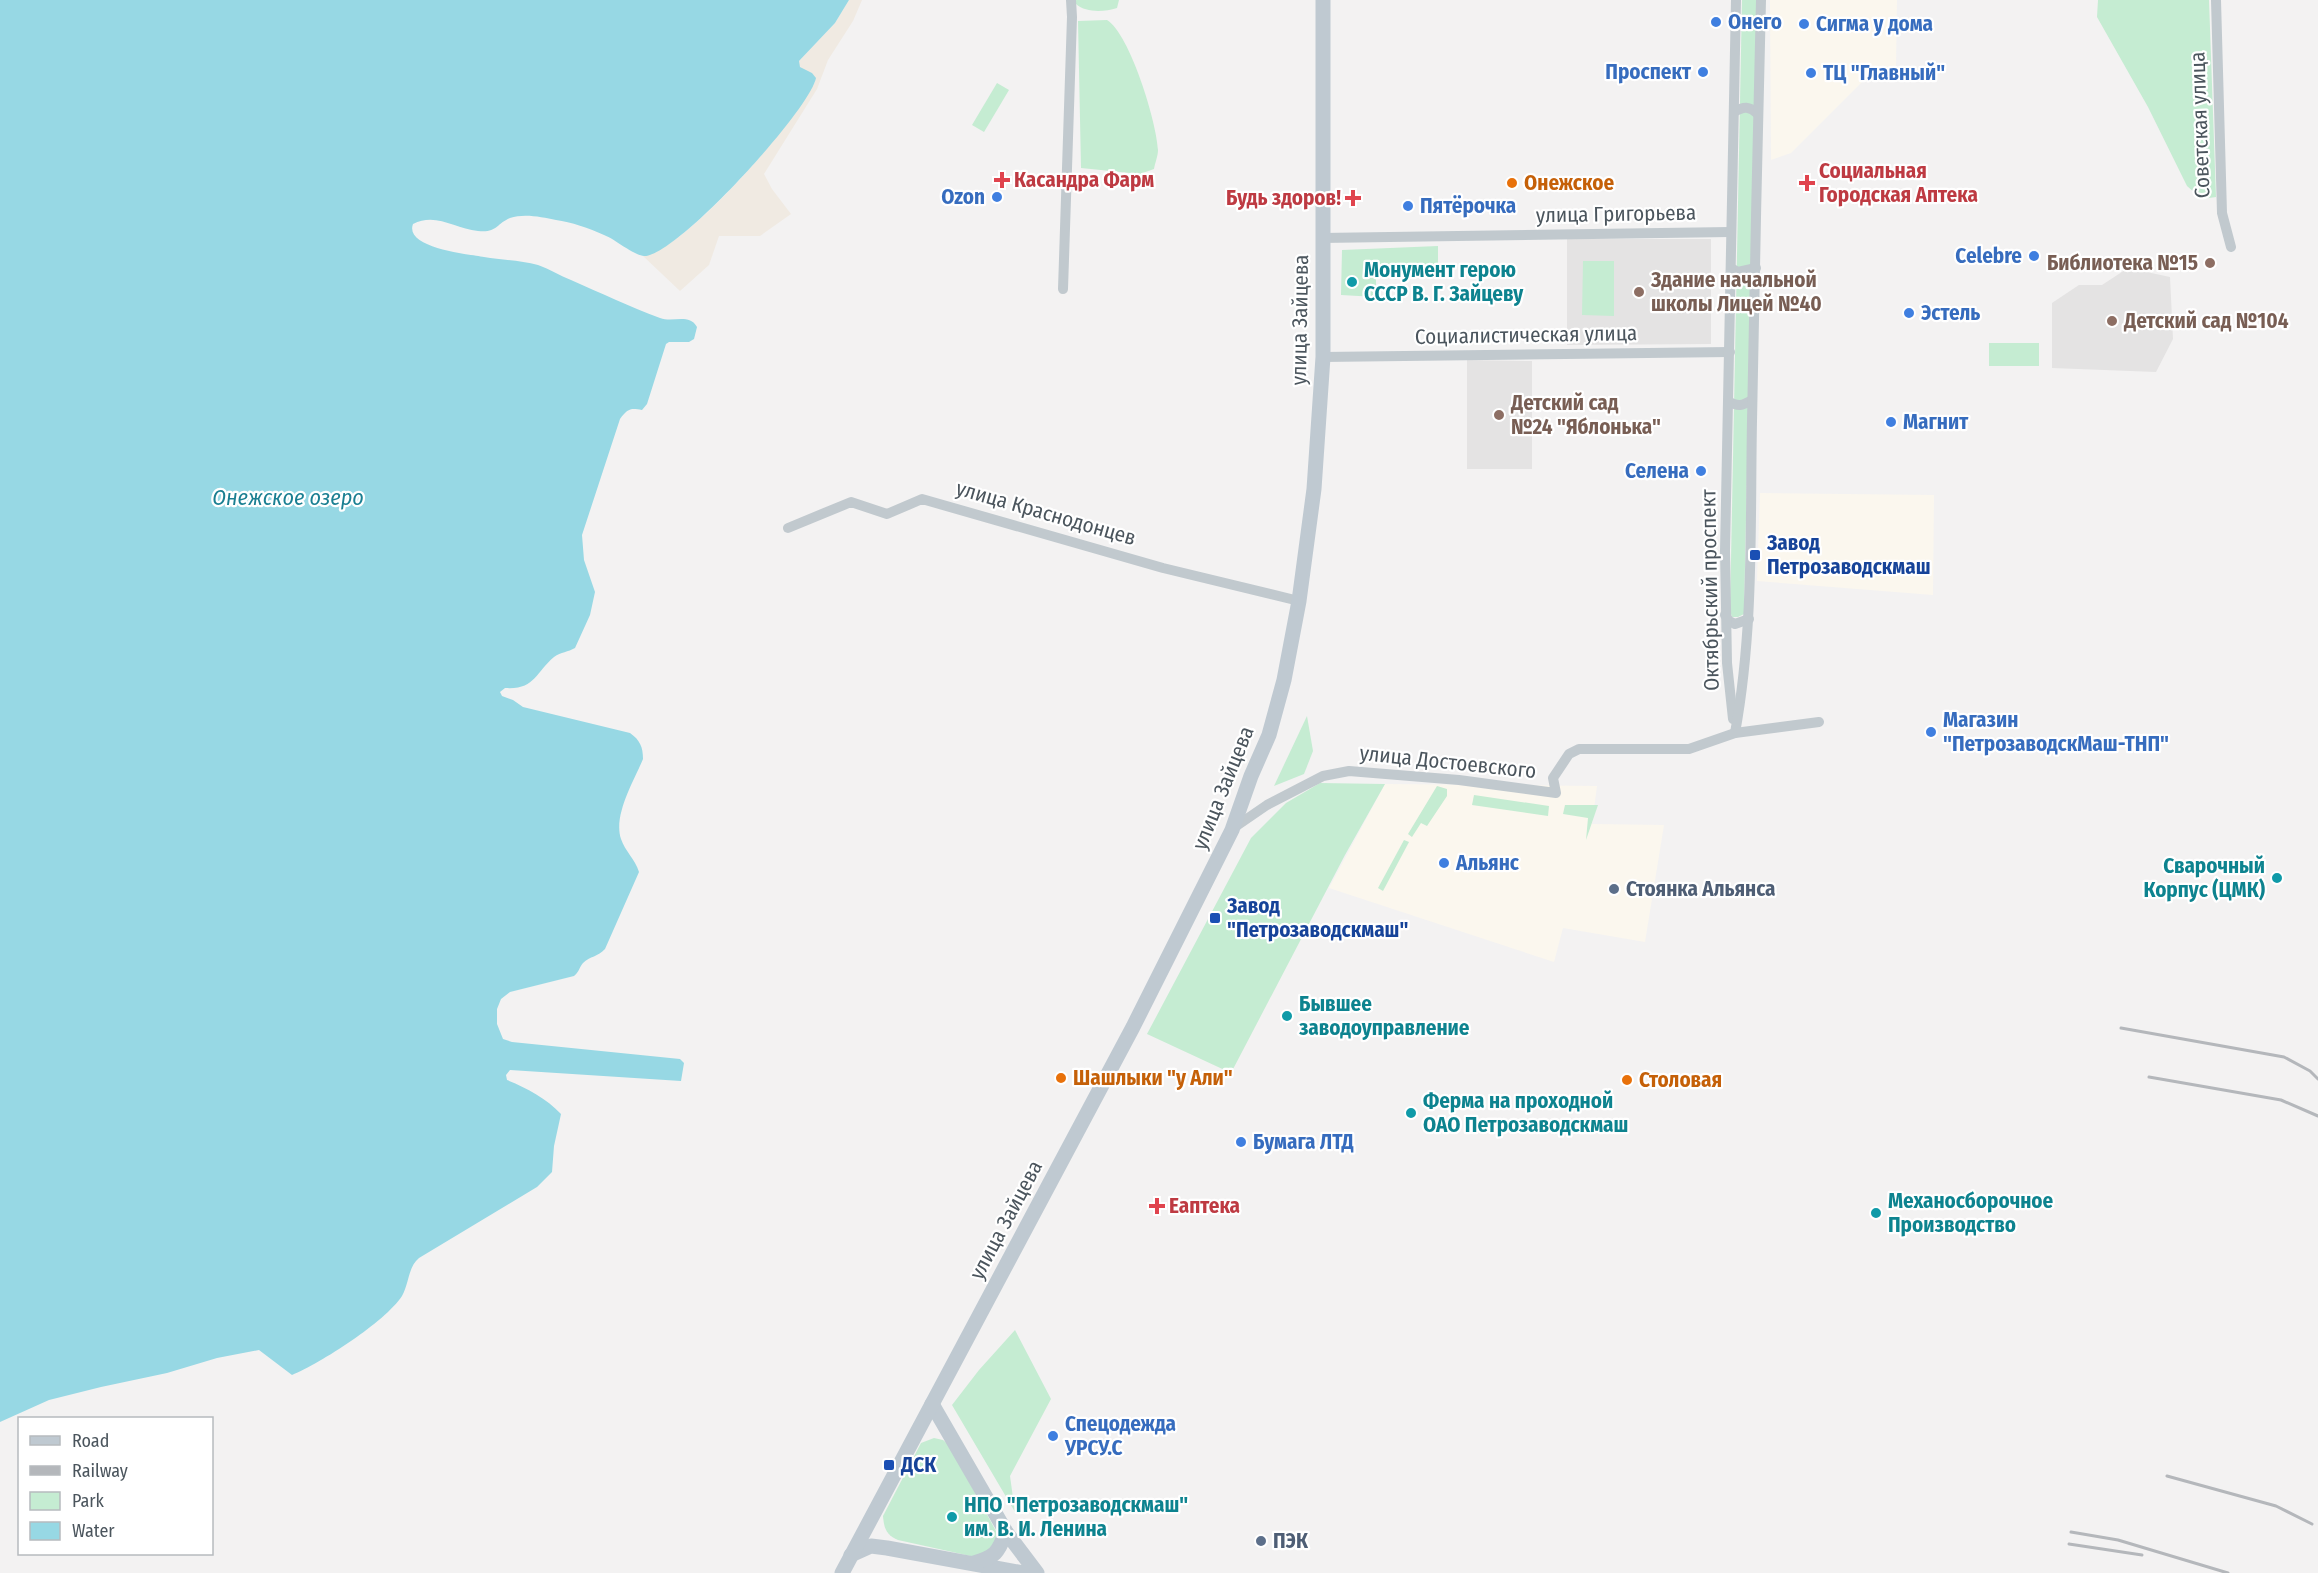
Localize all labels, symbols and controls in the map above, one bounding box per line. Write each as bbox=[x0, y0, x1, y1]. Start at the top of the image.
place label: Онего bbox=[1728, 9, 1782, 35]
place label: Сигма у дома bbox=[1816, 11, 1933, 37]
marker: Онего bbox=[1709, 15, 1723, 29]
marker: Сигма у дома bbox=[1797, 17, 1811, 31]
street label: Советская улица bbox=[2184, 51, 2216, 199]
place label: Проспект bbox=[1605, 59, 1692, 85]
place label: ТЦ "Главный" bbox=[1823, 60, 1945, 86]
marker: Проспект bbox=[1696, 65, 1710, 79]
marker: ТЦ "Главный" bbox=[1804, 66, 1818, 80]
place label: Социальная Городская Аптека bbox=[1819, 158, 1978, 208]
place label: Касандра Фарм bbox=[1014, 167, 1154, 193]
place label: Онежское bbox=[1524, 170, 1614, 196]
marker: Касандра Фарм bbox=[995, 173, 1009, 187]
marker: Онежское bbox=[1505, 176, 1519, 190]
marker: Социальная Городская Аптека bbox=[1800, 176, 1814, 190]
place label: Ozon bbox=[941, 184, 985, 210]
place label: Будь здоров! bbox=[1226, 185, 1341, 211]
marker: Ozon bbox=[990, 190, 1004, 204]
marker: Будь здоров! bbox=[1346, 191, 1360, 205]
place label: Пятёрочка bbox=[1420, 193, 1516, 219]
marker: Пятёрочка bbox=[1401, 199, 1415, 213]
street label: улица Григорьева bbox=[1536, 200, 1696, 228]
place label: Celebre bbox=[1955, 243, 2022, 269]
marker: Celebre bbox=[2027, 249, 2041, 263]
place label: Библиотека №15 bbox=[2047, 250, 2198, 276]
street label: улица Зайцева bbox=[1286, 254, 1314, 386]
marker: Библиотека №15 bbox=[2203, 256, 2217, 270]
place label: Монумент герою СССР В. Г. Зайцеву bbox=[1364, 257, 1524, 307]
place label: Здание начальной школы Лицей №40 bbox=[1650, 267, 1822, 317]
marker: Монумент герою СССР В. Г. Зайцеву bbox=[1345, 275, 1359, 289]
marker: Здание начальной школы Лицей №40 bbox=[1632, 285, 1646, 299]
place label: Эстель bbox=[1921, 300, 1980, 326]
marker: Эстель bbox=[1902, 306, 1916, 320]
place label: Детский сад №104 bbox=[2123, 308, 2289, 334]
marker: Детский сад №104 bbox=[2105, 314, 2119, 328]
street label: Социалистическая улица bbox=[1415, 320, 1637, 350]
place label: Детский сад №24 "Яблонька" bbox=[1510, 390, 1661, 440]
marker: Детский сад №24 "Яблонька" bbox=[1492, 408, 1506, 422]
place label: Магнит bbox=[1903, 409, 1969, 435]
marker: Магнит bbox=[1884, 415, 1898, 429]
place label: Селена bbox=[1625, 458, 1689, 484]
marker: Селена bbox=[1694, 464, 1708, 478]
street label: улица Краснодонцев bbox=[953, 475, 1139, 551]
water label: Онежское озеро bbox=[212, 484, 364, 511]
street label: Октябрьский проспект bbox=[1695, 488, 1725, 691]
place label: Завод Петрозаводскмаш bbox=[1766, 530, 1930, 580]
marker: Завод Петрозаводскмаш bbox=[1748, 548, 1762, 562]
place label: Магазин "ПетрозаводскМаш-ТНП" bbox=[1943, 707, 2169, 757]
street label: улица Зайцева bbox=[1186, 722, 1260, 854]
marker: Магазин "ПетрозаводскМаш-ТНП" bbox=[1924, 725, 1938, 739]
street label: улица Достоевского bbox=[1358, 740, 1538, 784]
place label: Альянс bbox=[1455, 850, 1520, 876]
place label: Сварочный Корпус (ЦМК) bbox=[2144, 853, 2265, 903]
marker: Альянс bbox=[1437, 856, 1451, 870]
marker: Сварочный Корпус (ЦМК) bbox=[2270, 871, 2284, 885]
place label: Стоянка Альянса bbox=[1626, 876, 1776, 902]
marker: Стоянка Альянса bbox=[1607, 882, 1621, 896]
place label: Завод "Петрозаводскмаш" bbox=[1226, 893, 1408, 943]
marker: Завод "Петрозаводскмаш" bbox=[1208, 911, 1222, 925]
place label: Бывшее заводоуправление bbox=[1299, 991, 1470, 1041]
marker: Бывшее заводоуправление bbox=[1280, 1009, 1294, 1023]
place label: Шашлыки "у Али" bbox=[1073, 1065, 1233, 1091]
place label: Столовая bbox=[1639, 1067, 1722, 1093]
marker: Шашлыки "у Али" bbox=[1054, 1071, 1068, 1085]
marker: Столовая bbox=[1620, 1073, 1634, 1087]
place label: Ферма на проходной ОАО Петрозаводскмаш bbox=[1423, 1088, 1628, 1138]
marker: Ферма на проходной ОАО Петрозаводскмаш bbox=[1404, 1106, 1418, 1120]
place label: Бумага ЛТД bbox=[1253, 1129, 1354, 1155]
marker: Бумага ЛТД bbox=[1234, 1135, 1248, 1149]
street label: улица Зайцева bbox=[964, 1156, 1048, 1284]
place label: Механосборочное Производство bbox=[1888, 1188, 2053, 1238]
place label: Еаптека bbox=[1169, 1193, 1240, 1219]
marker: Еаптека bbox=[1150, 1199, 1164, 1213]
marker: Механосборочное Производство bbox=[1869, 1206, 1883, 1220]
place label: Спецодежда УРСУ.С bbox=[1064, 1411, 1176, 1461]
legend bbox=[18, 1417, 213, 1555]
marker: Спецодежда УРСУ.С bbox=[1046, 1429, 1060, 1443]
text: Road bbox=[72, 1430, 109, 1452]
place label: ДСК bbox=[900, 1452, 937, 1478]
marker: ДСК bbox=[882, 1458, 896, 1472]
text: Railway bbox=[72, 1460, 128, 1482]
text: Park bbox=[72, 1490, 105, 1512]
place label: НПО "Петрозаводскмаш" им. В. И. Ленина bbox=[964, 1492, 1188, 1542]
marker: НПО "Петрозаводскмаш" им. В. И. Ленина bbox=[945, 1510, 959, 1524]
text: Water bbox=[72, 1520, 115, 1542]
place label: ПЭК bbox=[1273, 1528, 1309, 1554]
marker: ПЭК bbox=[1254, 1534, 1268, 1548]

